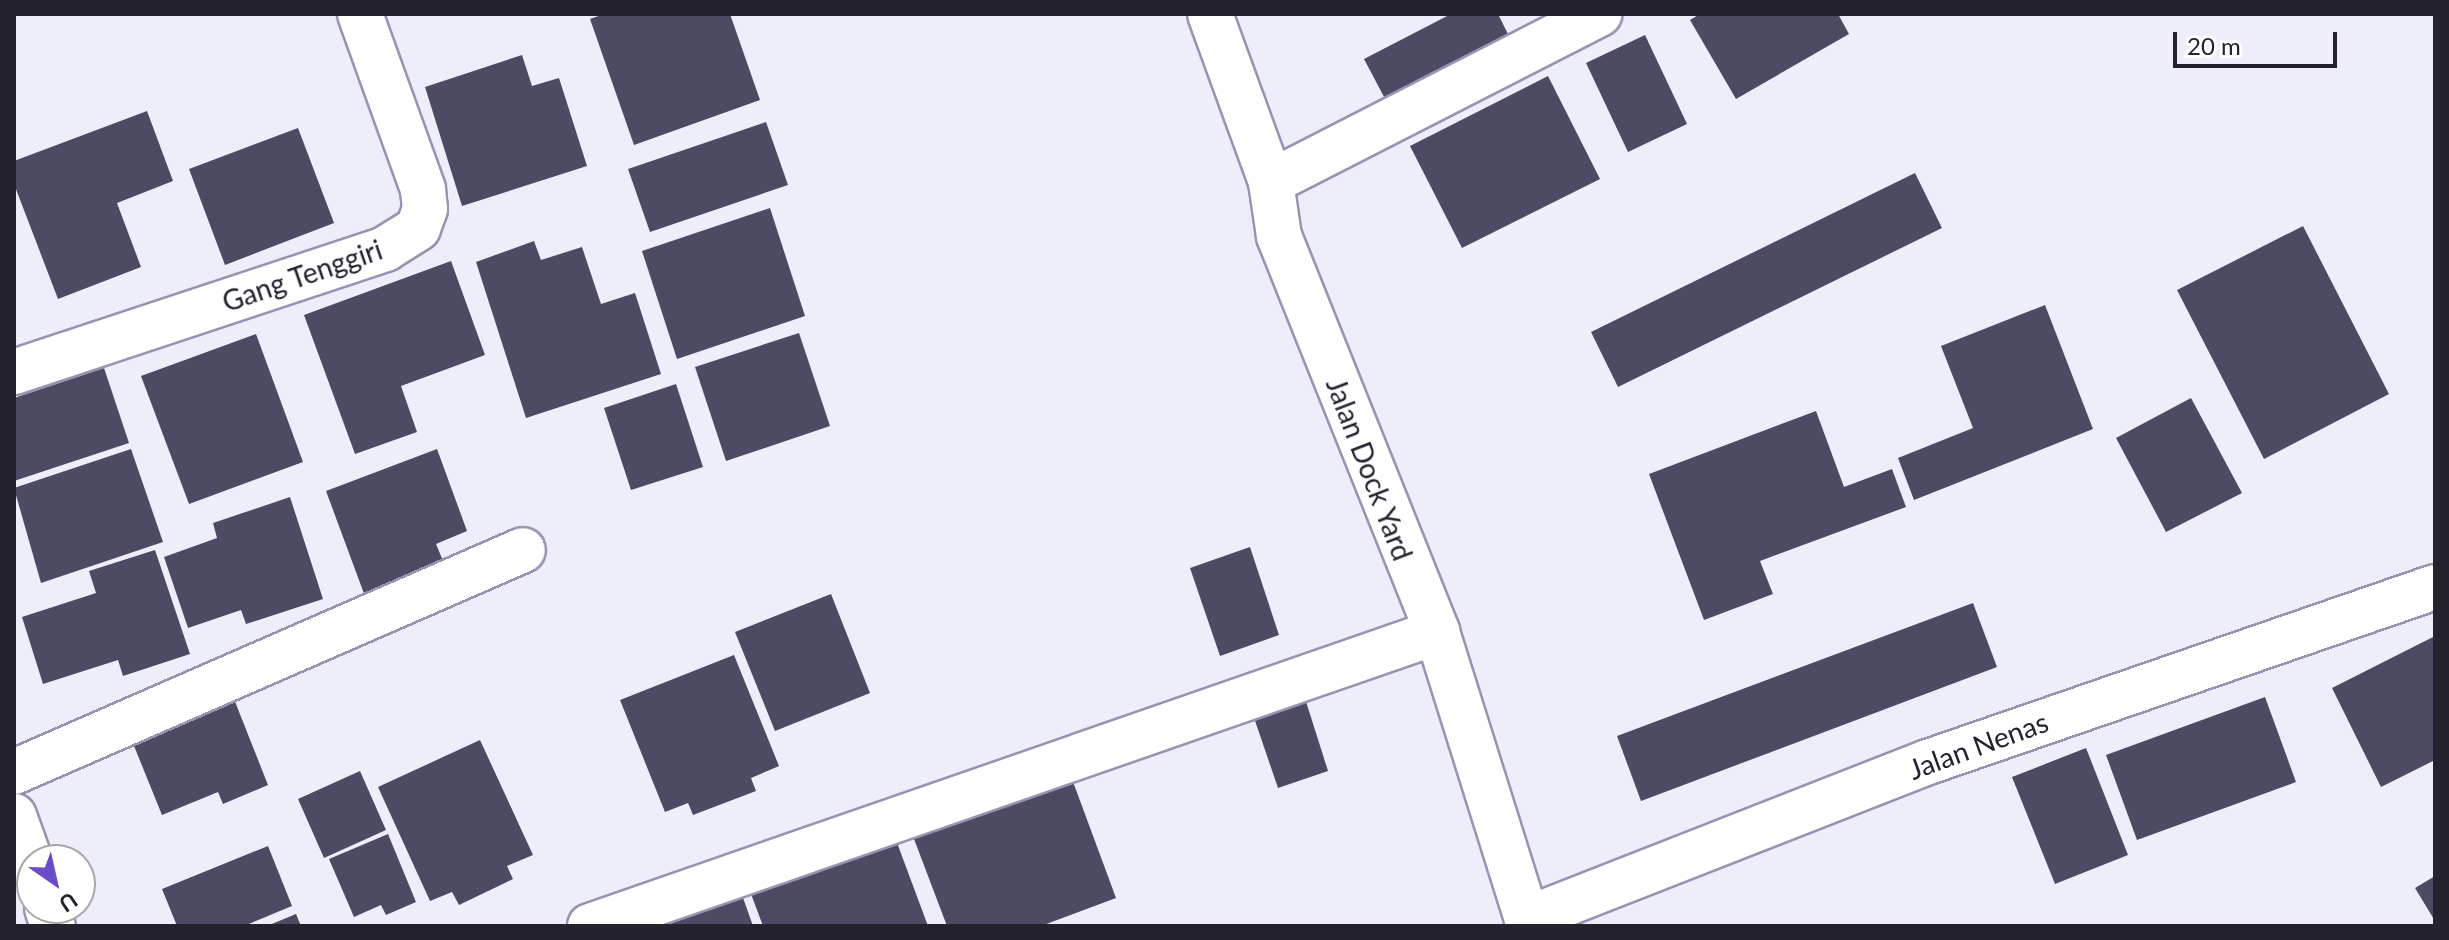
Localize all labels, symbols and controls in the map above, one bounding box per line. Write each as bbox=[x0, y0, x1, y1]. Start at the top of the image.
scale bar bbox=[2177, 16, 2341, 66]
text: 20 m bbox=[2187, 31, 2241, 60]
street label: Gang Tenggiri bbox=[217, 232, 387, 318]
street label: Jalan Dock Yard bbox=[1320, 372, 1420, 566]
street label: Jalan Nenas bbox=[1904, 704, 2052, 786]
north arrow bbox=[16, 844, 96, 924]
text: U bbox=[54, 887, 83, 918]

